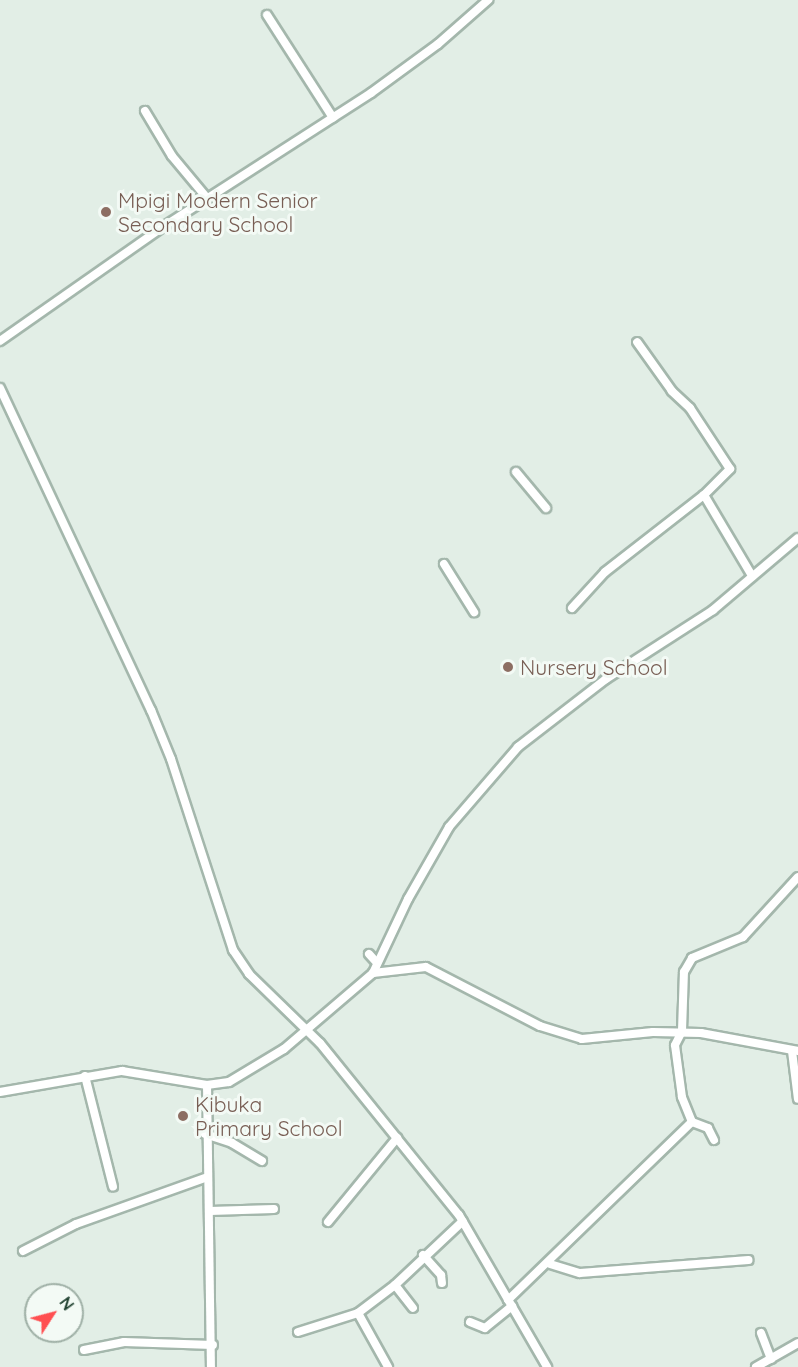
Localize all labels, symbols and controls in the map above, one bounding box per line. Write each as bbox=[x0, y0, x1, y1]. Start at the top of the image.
place label: Mpigi Modern Senior Secondary School bbox=[118, 187, 318, 237]
marker: Mpigi Modern Senior Secondary School bbox=[99, 205, 113, 219]
place label: Nursery School bbox=[520, 654, 668, 680]
marker: Nursery School bbox=[501, 660, 515, 674]
place label: Kibuka Primary School bbox=[195, 1091, 343, 1141]
marker: Kibuka Primary School bbox=[176, 1109, 190, 1123]
north arrow bbox=[24, 1283, 84, 1343]
text: N bbox=[55, 1293, 78, 1314]

